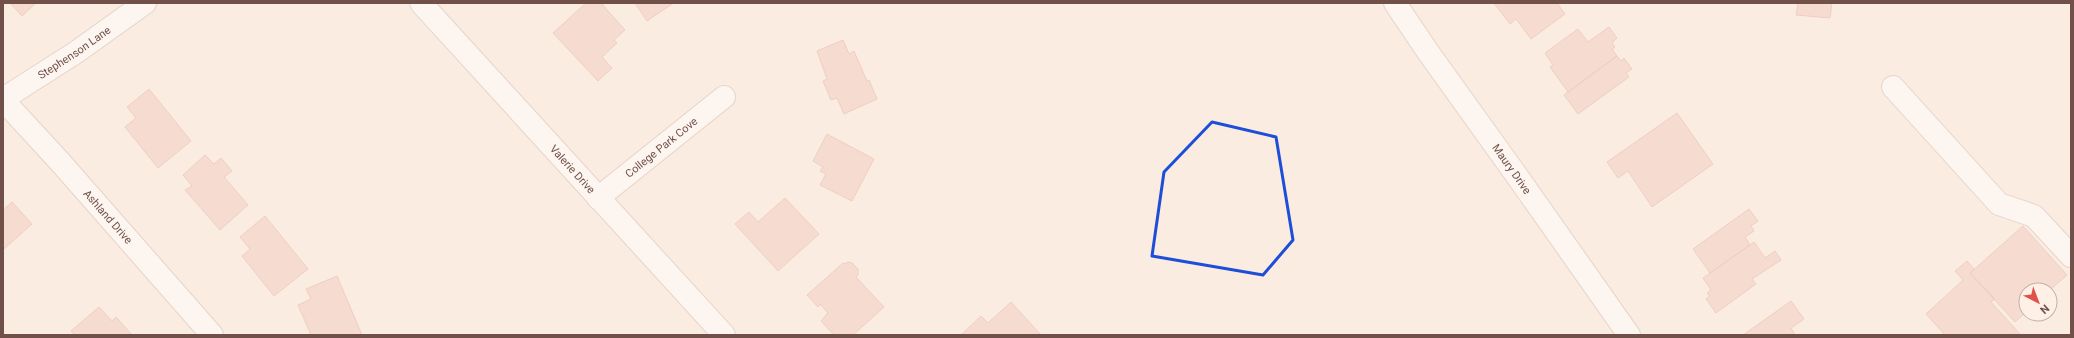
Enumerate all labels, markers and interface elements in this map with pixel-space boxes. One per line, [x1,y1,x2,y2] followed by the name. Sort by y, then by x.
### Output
[35,23,113,82] street label: Stephenson Lane
[622,114,700,180] street label: College Park Cove
[1490,141,1534,197] street label: Maury Drive
[547,142,598,196] street label: Valerie Drive
[81,187,135,246] street label: Ashland Drive
[2018,282,2058,322] north arrow
[2037,302,2052,317] text: N

